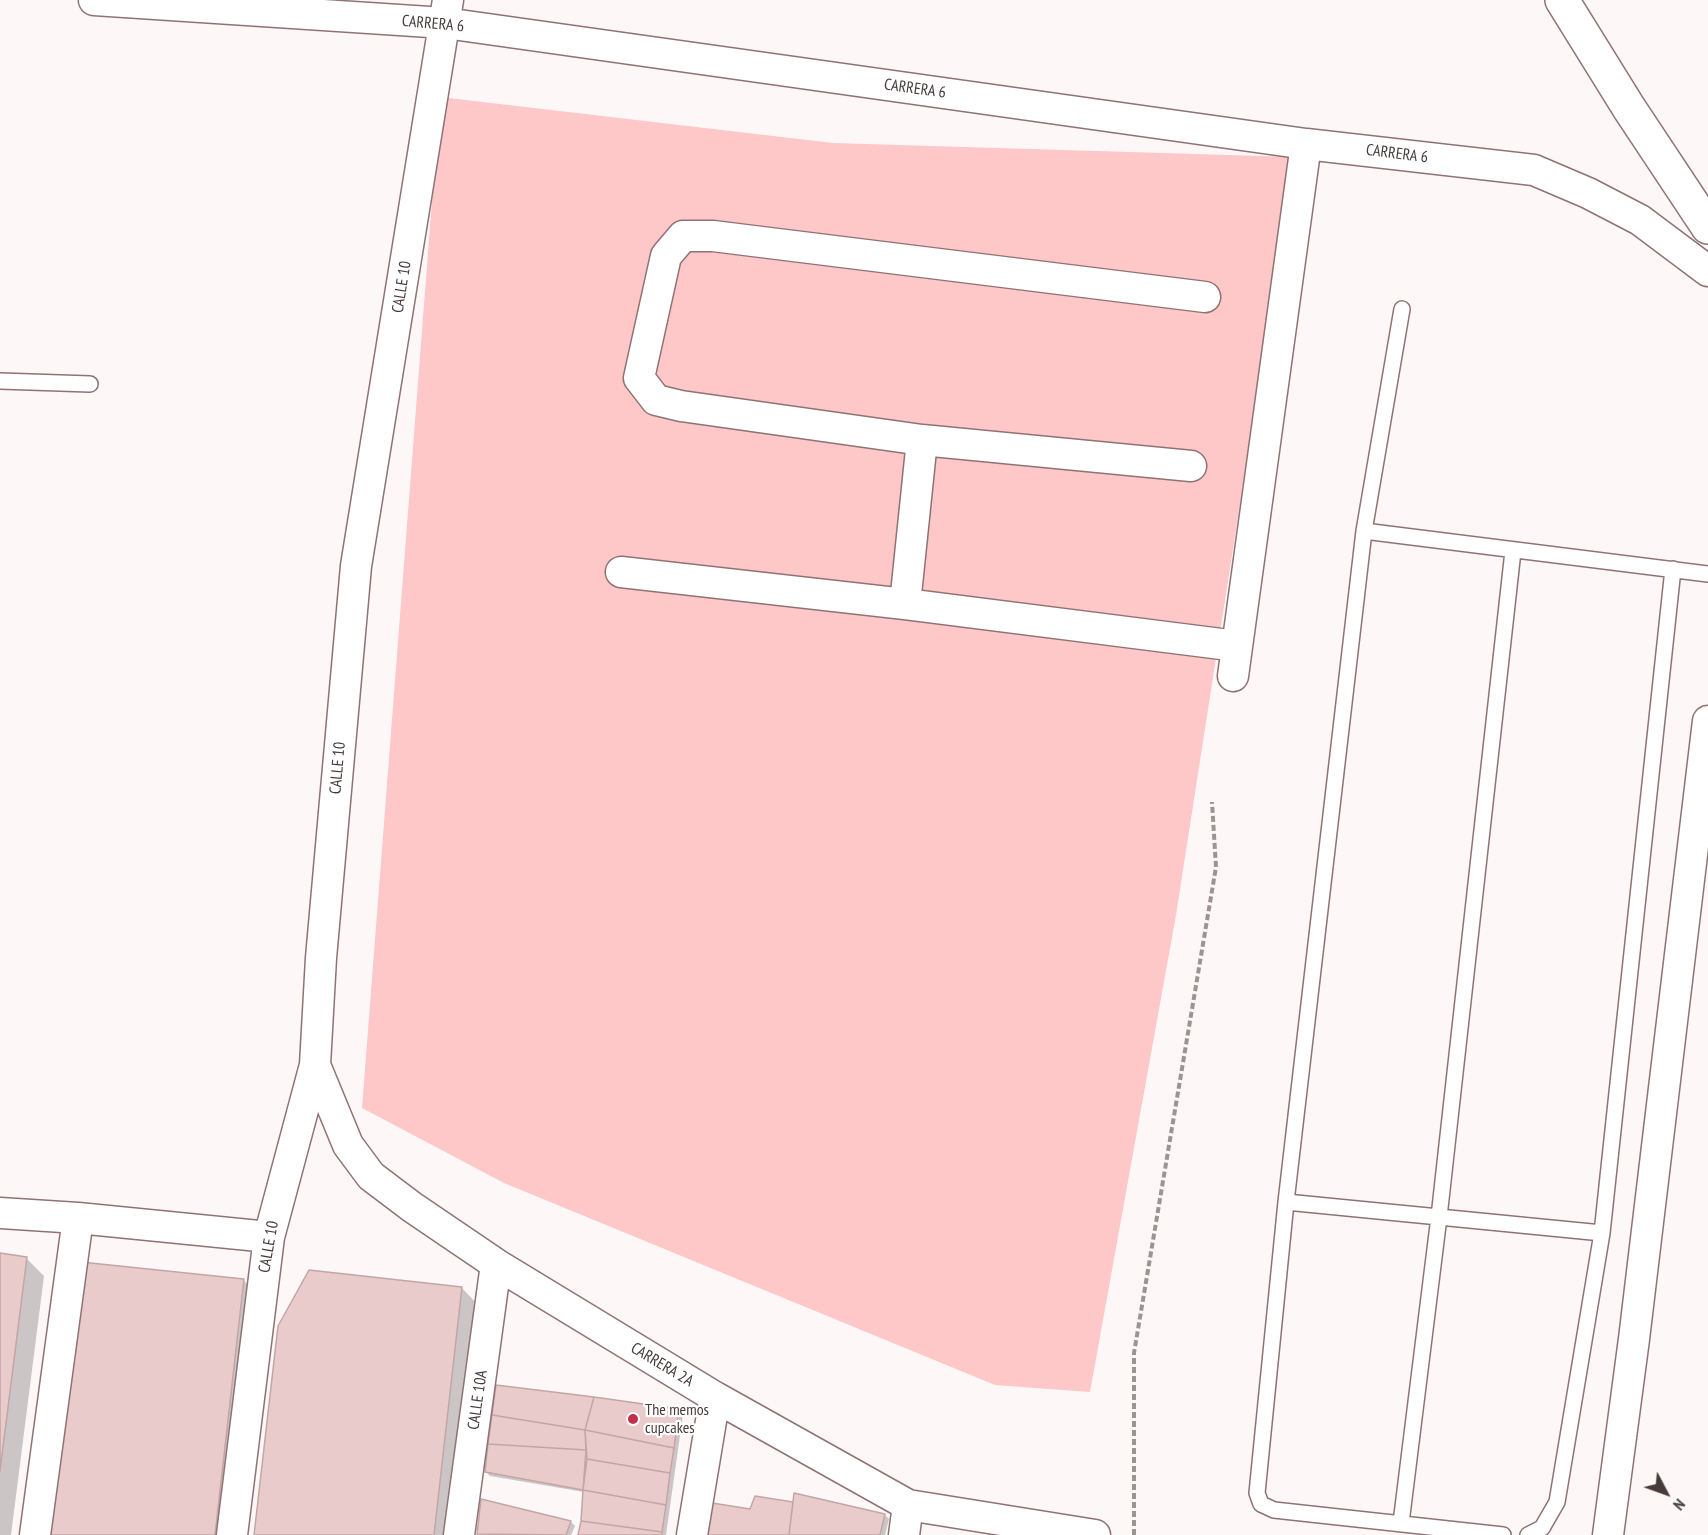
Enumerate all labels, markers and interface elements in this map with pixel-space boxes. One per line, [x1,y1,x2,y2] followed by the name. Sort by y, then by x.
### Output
[401,12,465,36] street label: CARRERA 6
[883,75,947,103] street label: CARRERA 6
[1365,141,1429,167] street label: CARRERA 6
[388,260,416,314] street label: CALLE 10
[326,741,350,795] street label: CALLE 10
[255,1220,283,1274] street label: CALLE 10
[627,1339,697,1391] street label: CARRERA 2A
[464,1369,492,1431] street label: CALLE 10A
[645,1400,709,1438] place label: The memos cupcakes
[626,1412,640,1426] marker: The memos cupcakes
[1636,1463,1696,1523] north arrow
[1669,1495,1690,1515] text: N

